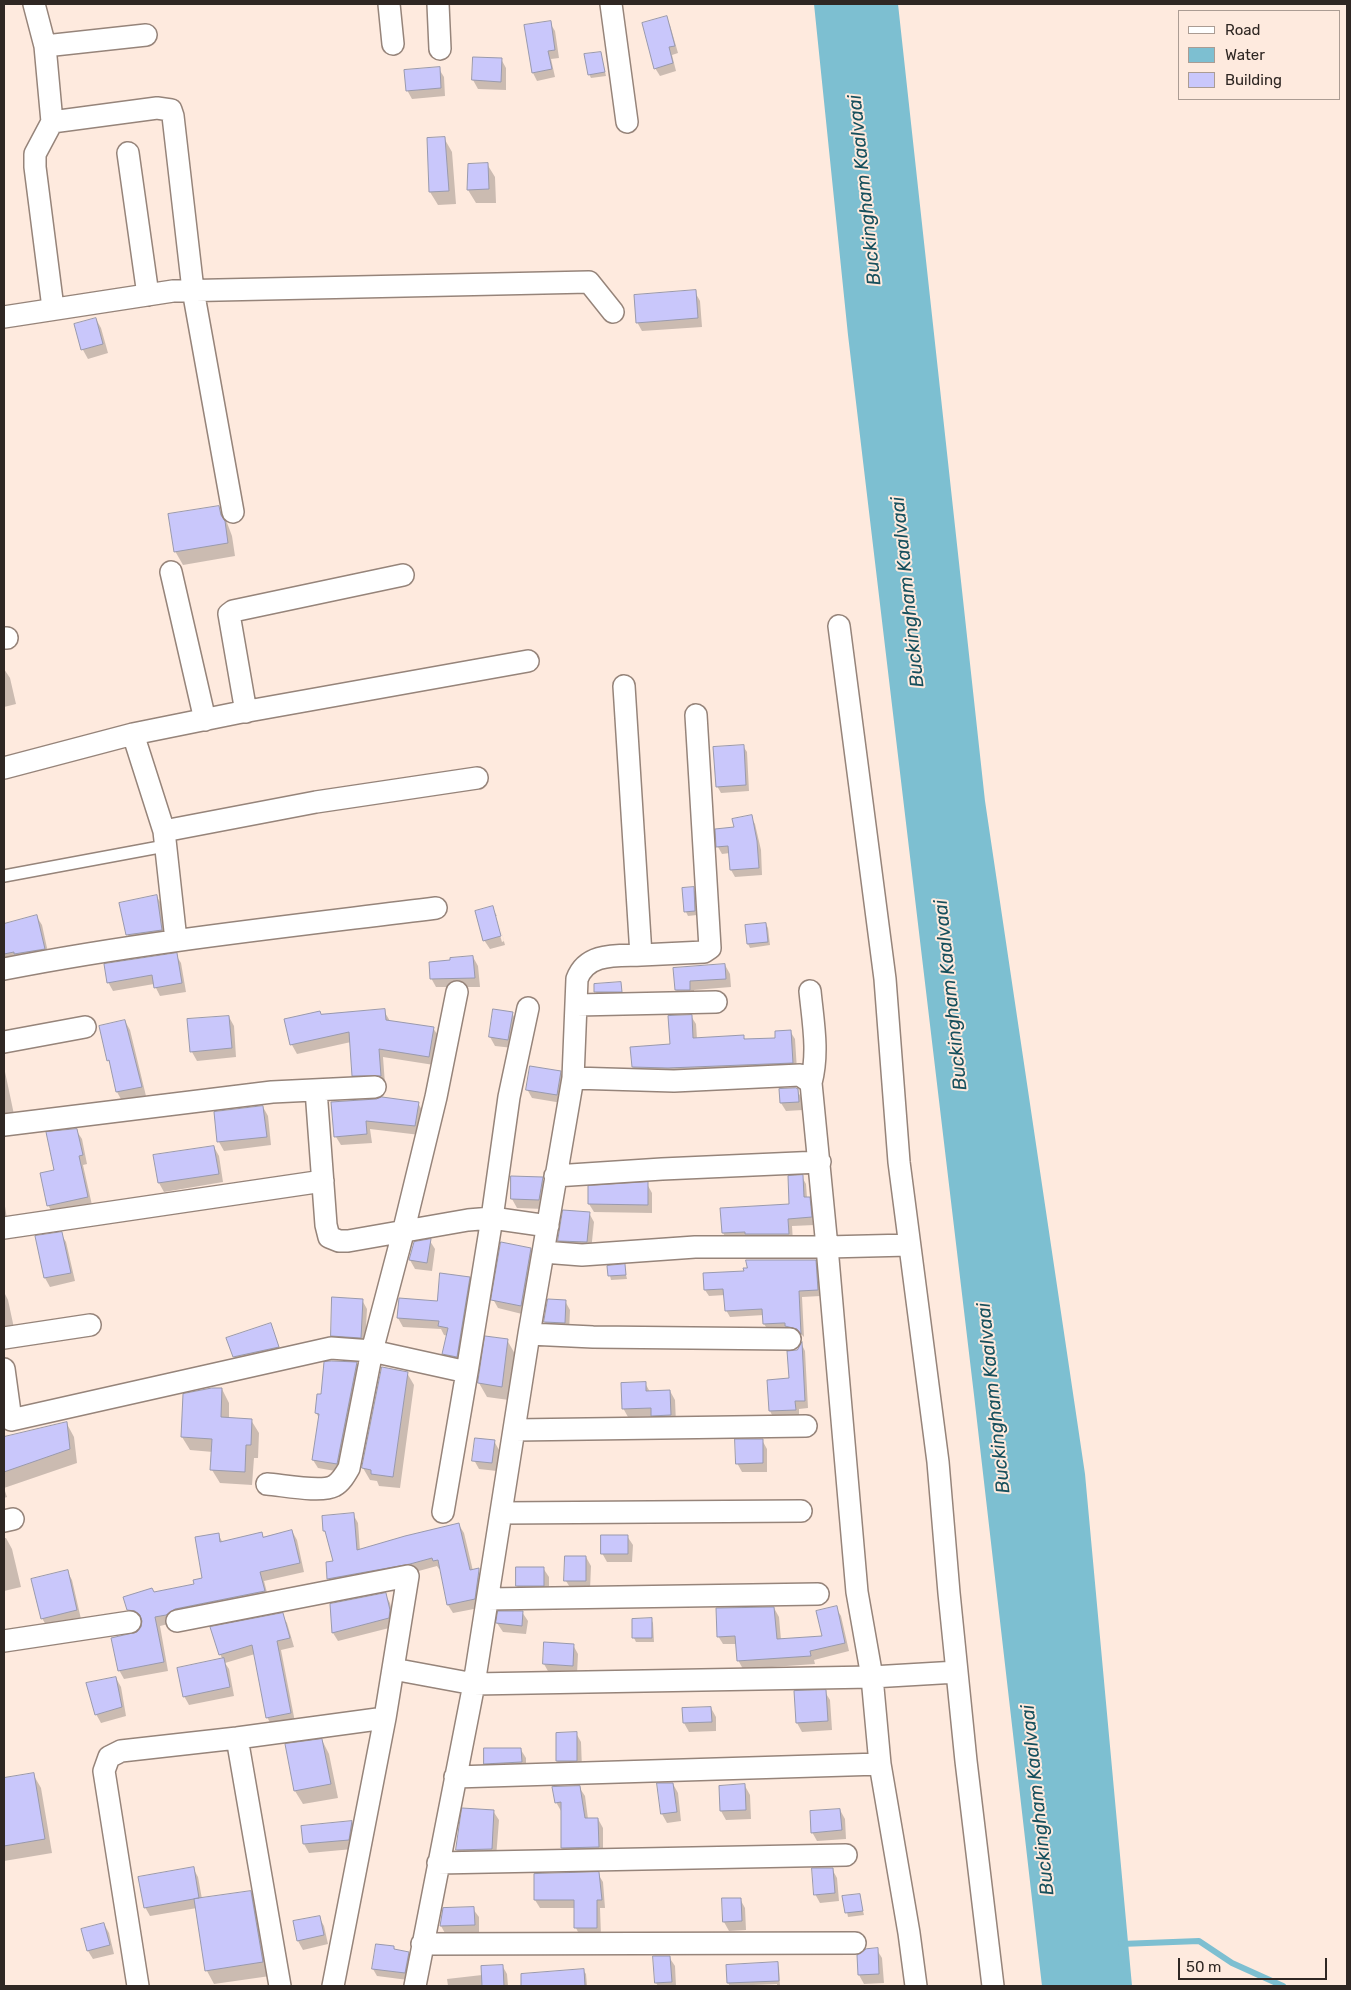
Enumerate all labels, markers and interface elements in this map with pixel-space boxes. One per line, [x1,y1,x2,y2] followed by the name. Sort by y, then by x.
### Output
[1178,10,1341,100] legend
[1225,21,1261,39] text: Road
[1225,46,1265,64] text: Water
[1225,71,1282,89] text: Building
[844,93,886,287] water label: Buckingham Kaalvaai
[887,495,929,689] water label: Buckingham Kaalvaai
[930,898,972,1092] water label: Buckingham Kaalvaai
[973,1301,1015,1495] water label: Buckingham Kaalvaai
[1017,1703,1059,1897] water label: Buckingham Kaalvaai
[1181,1948,1330,1980] scale bar
[1186,1958,1221,1976] text: 50 m

